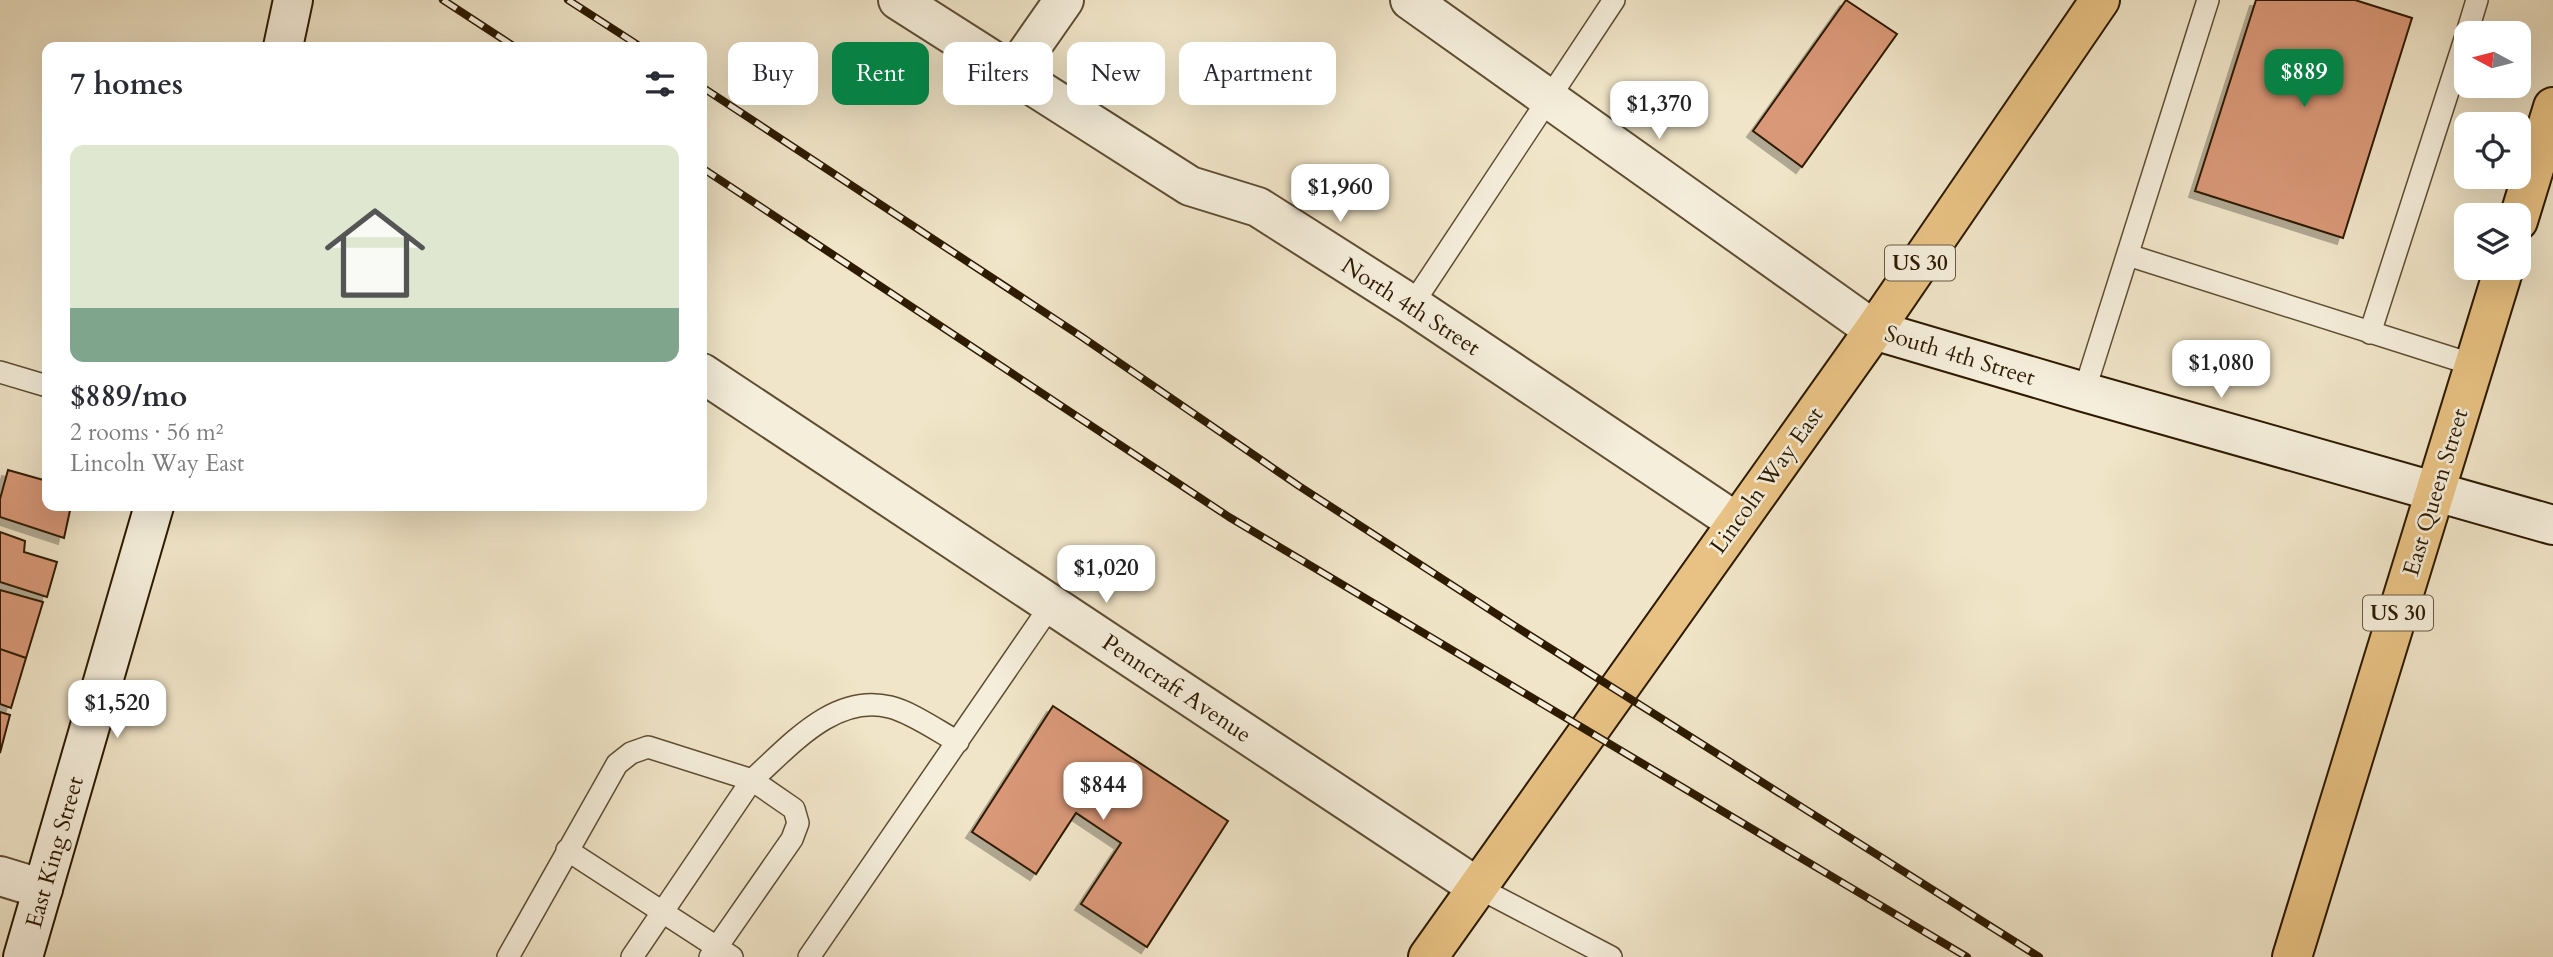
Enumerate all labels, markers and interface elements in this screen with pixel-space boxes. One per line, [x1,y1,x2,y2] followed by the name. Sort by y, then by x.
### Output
[2454,21,2530,98] north arrow
[2454,21,2531,280] map controls
[728,42,818,105] chip: Buy
[832,42,929,105] chip: Rent
[943,42,1053,105] chip: Filters
[1067,42,1165,105] chip: New
[1179,42,1336,105] chip: Apartment
[2263,50,2345,109] pin: $889
[2280,56,2328,87] text: $889
[70,64,183,105] text: 7 homes
[641,65,679,103] icon: filters
[1602,82,1716,141] pin: $1,370
[1626,88,1692,119] text: $1,370
[2454,112,2531,189] button: locate
[1283,164,1397,224] pin: $1,960
[1307,171,1373,202] text: $1,960
[312,190,438,316] icon: home
[2454,203,2531,280] button: layers
[1885,246,1955,280] road number: US 30
[1335,250,1486,363] street label: North 4th Street
[1881,318,2039,393] street label: South 4th Street
[2164,340,2278,400] pin: $1,080
[2188,347,2254,378] text: $1,080
[70,376,187,417] text: $889/mo
[1703,401,1830,560] street label: Lincoln Way East
[2395,405,2476,580] street label: East Queen Street
[70,417,223,448] text: 2 rooms · 56 m²
[70,448,244,479] text: Lincoln Way East
[1049,546,1163,605] pin: $1,020
[1073,552,1139,583] text: $1,020
[2363,596,2433,630] road number: US 30
[1096,627,1258,750] street label: Penncraft Avenue
[60,680,174,740] pin: $1,520
[84,687,150,718] text: $1,520
[1062,762,1144,822] pin: $844
[1079,769,1127,800] text: $844
[18,773,91,932] street label: East King Street

